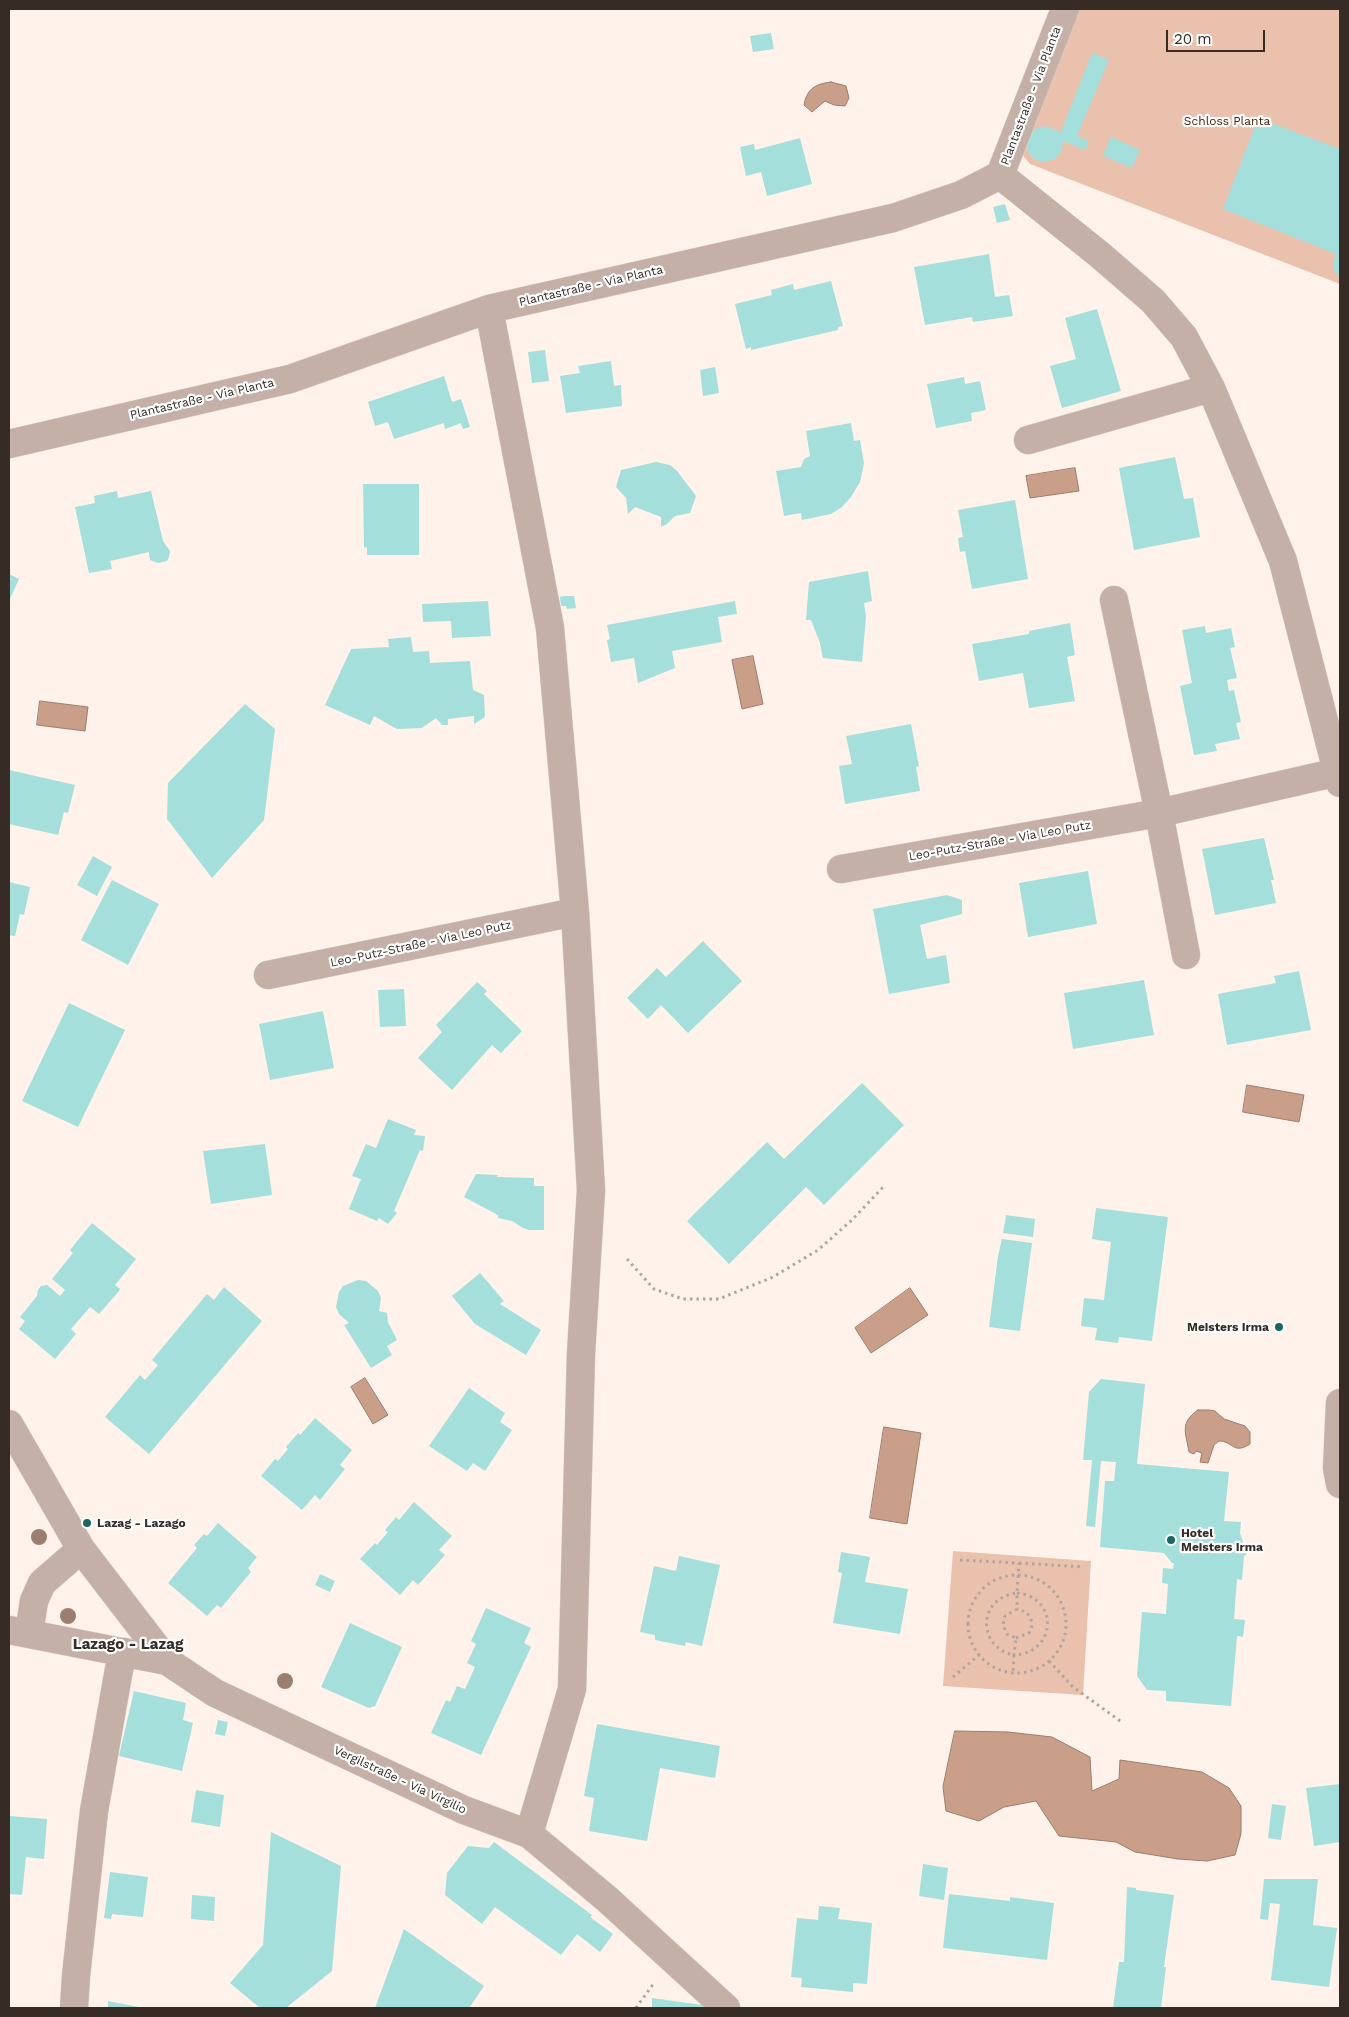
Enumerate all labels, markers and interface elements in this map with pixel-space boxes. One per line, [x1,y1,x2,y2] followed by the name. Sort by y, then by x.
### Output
[1169,20,1268,52] scale bar
[998,25,1064,167] street label: Plantastraße - Via Planta
[1174,30,1212,48] text: 20 m
[1184,114,1270,128] park label: Schloss Planta
[518,262,664,310] street label: Plantastraße - Via Planta
[129,375,275,423] street label: Plantastraße - Via Planta
[908,818,1092,864] street label: Leo-Putz-Straße - Via Leo Putz
[329,918,513,970] street label: Leo-Putz-Straße - Via Leo Putz
[1187,1320,1269,1334] place label: Meisters Irma
[1273,1321,1285,1333] marker: Meisters Irma
[97,1516,186,1530] place label: Lazag - Lazago
[81,1517,93,1529] marker: Lazag - Lazago
[1181,1526,1263,1554] place label: Hotel Meisters Irma
[1165,1534,1177,1546] marker: Hotel Meisters Irma
[73,1636,183,1654] district label: Lazago - Lazag
[331,1743,469,1817] street label: Vergilstraße - Via Virgilio

